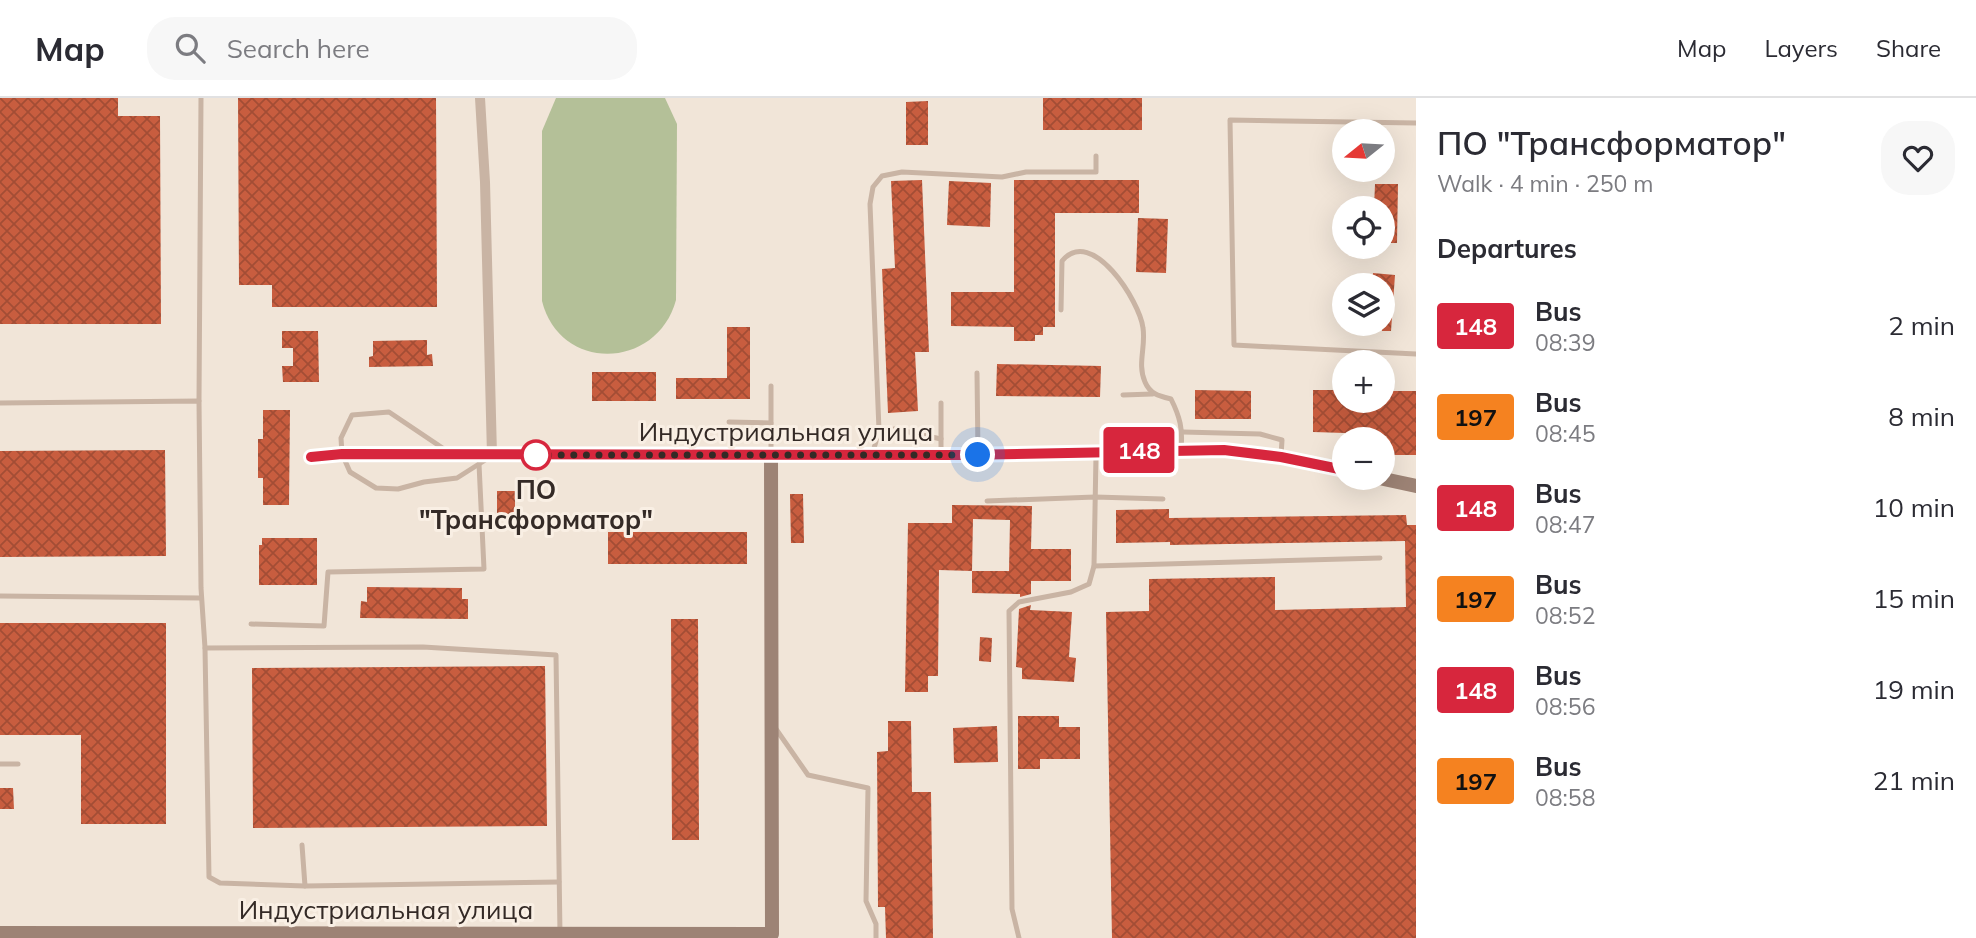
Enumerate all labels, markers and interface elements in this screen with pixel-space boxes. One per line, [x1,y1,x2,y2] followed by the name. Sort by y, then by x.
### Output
[147,17,637,80] search box
[35,28,105,69] text: Map
[171,29,209,67] icon: search
[227,32,370,65] text: Search here
[1677,33,1726,63] text: Map
[1764,33,1838,63] text: Layers
[1876,33,1941,63] text: Share
[1332,119,1395,182] north arrow
[1332,119,1395,490] map controls
[1881,121,1955,195] button: heart
[1437,122,1786,163] text: ПО "Трансформатор"
[1437,169,1654,198] text: Walk · 4 min · 250 m
[1332,196,1395,259] button: locate
[1437,232,1577,265] text: Departures
[1332,273,1395,336] button: layers
[1535,295,1581,328] text: Bus
[1888,309,1955,342] text: 2 min
[1454,311,1497,341] text: 148
[1535,328,1595,357] text: 08:39
[1332,350,1395,413] button: +
[1535,386,1581,419] text: Bus
[1888,400,1955,433] text: 8 min
[1454,402,1497,432] text: 197
[639,415,933,448] street label: Индустриальная улица
[1535,419,1595,448] text: 08:45
[1099,427,1179,473] line badge: 148
[1332,427,1395,490] button: −
[1117,435,1161,465] text: 148
[960,437,995,472] your location
[521,440,551,470] marker: ПО "Трансформатор"
[419,473,653,536] place label: ПО "Трансформатор"
[1535,477,1581,510] text: Bus
[1873,491,1955,524] text: 10 min
[1454,493,1497,523] text: 148
[1535,510,1595,539] text: 08:47
[1535,568,1581,601] text: Bus
[1873,582,1955,615] text: 15 min
[1454,584,1497,614] text: 197
[1535,601,1595,630] text: 08:52
[1535,659,1581,692] text: Bus
[1873,673,1955,706] text: 19 min
[1454,675,1497,705] text: 148
[1535,692,1595,721] text: 08:56
[1535,750,1581,783] text: Bus
[1873,764,1955,797] text: 21 min
[1454,766,1497,796] text: 197
[1535,783,1595,812] text: 08:58
[239,893,533,926] street label: Индустриальная улица

